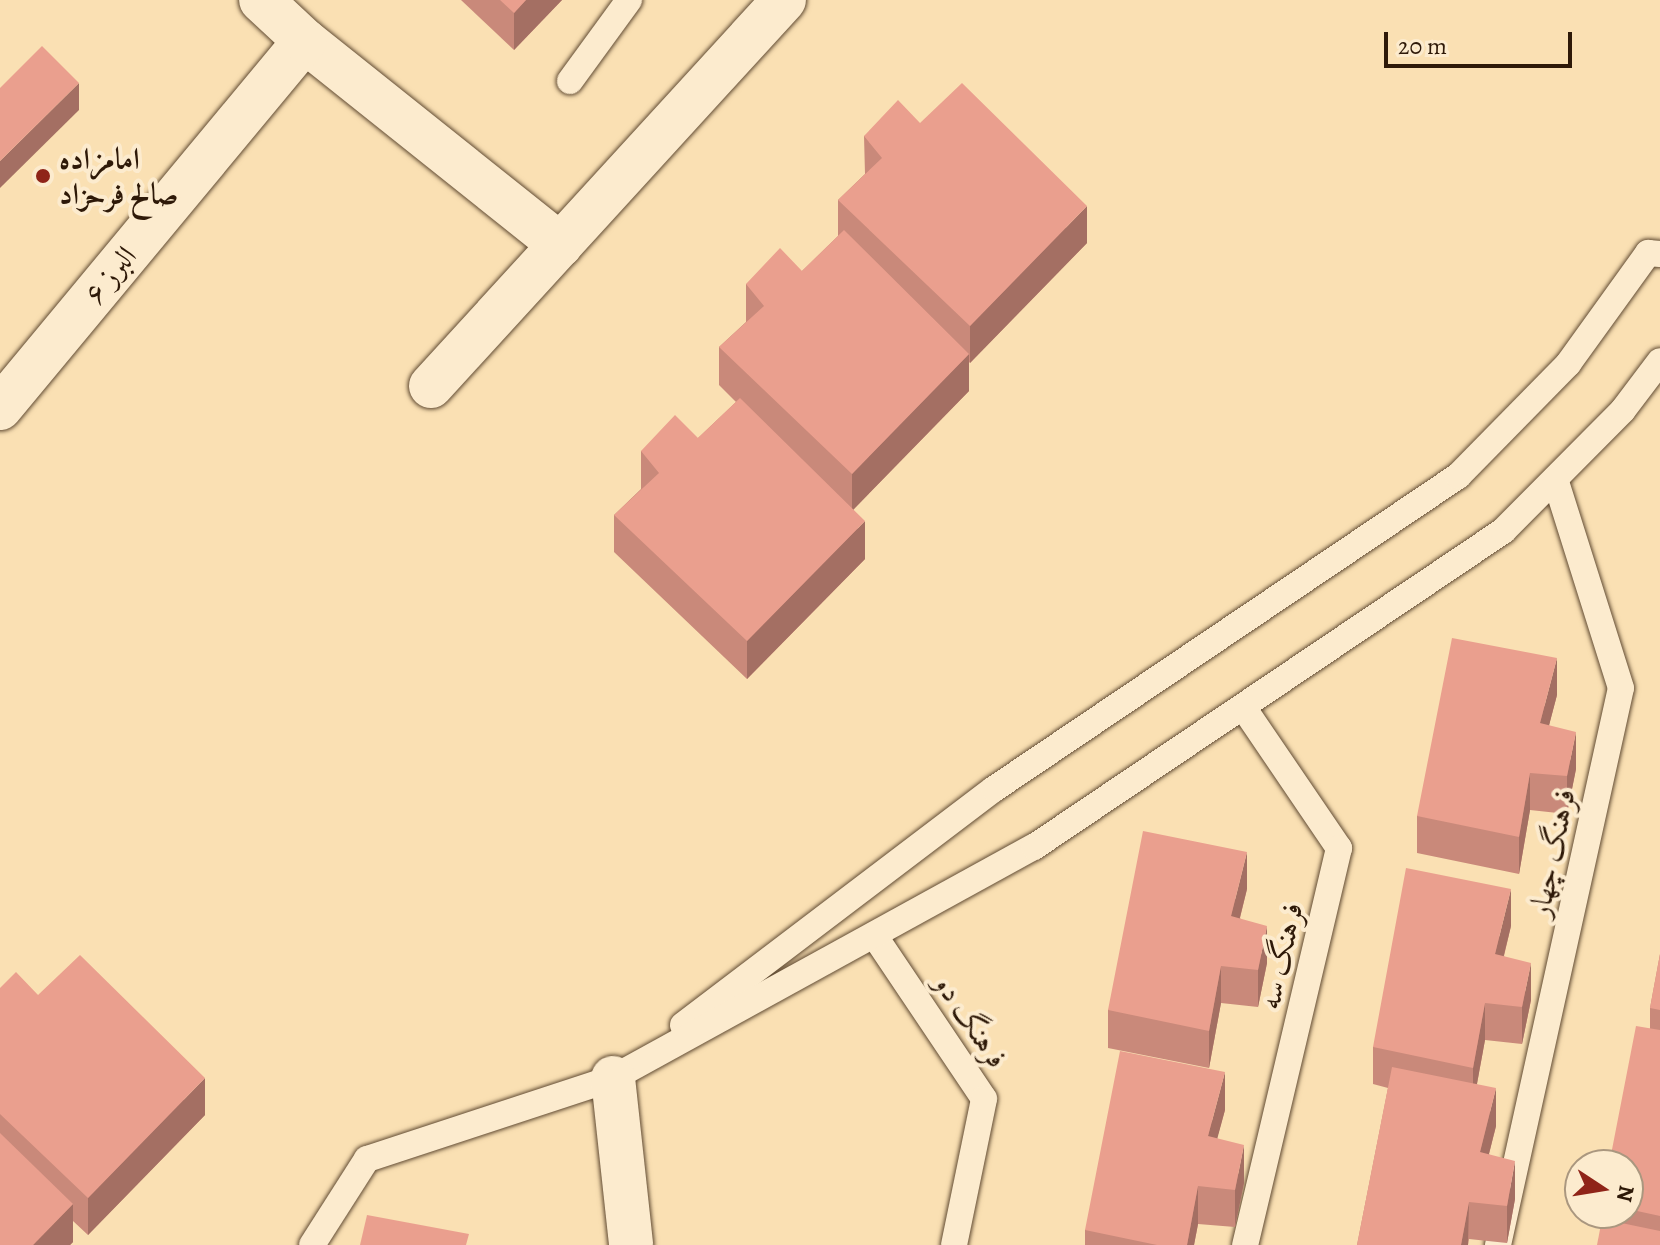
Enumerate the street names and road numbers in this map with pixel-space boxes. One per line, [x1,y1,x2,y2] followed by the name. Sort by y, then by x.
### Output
[76,239,144,311] street label: البرز ۶
[1521,786,1583,920] street label: فرهنگ چهار
[1251,899,1311,1013] street label: فرهنگ سه
[927,967,1015,1075] street label: فرهنگ دو

